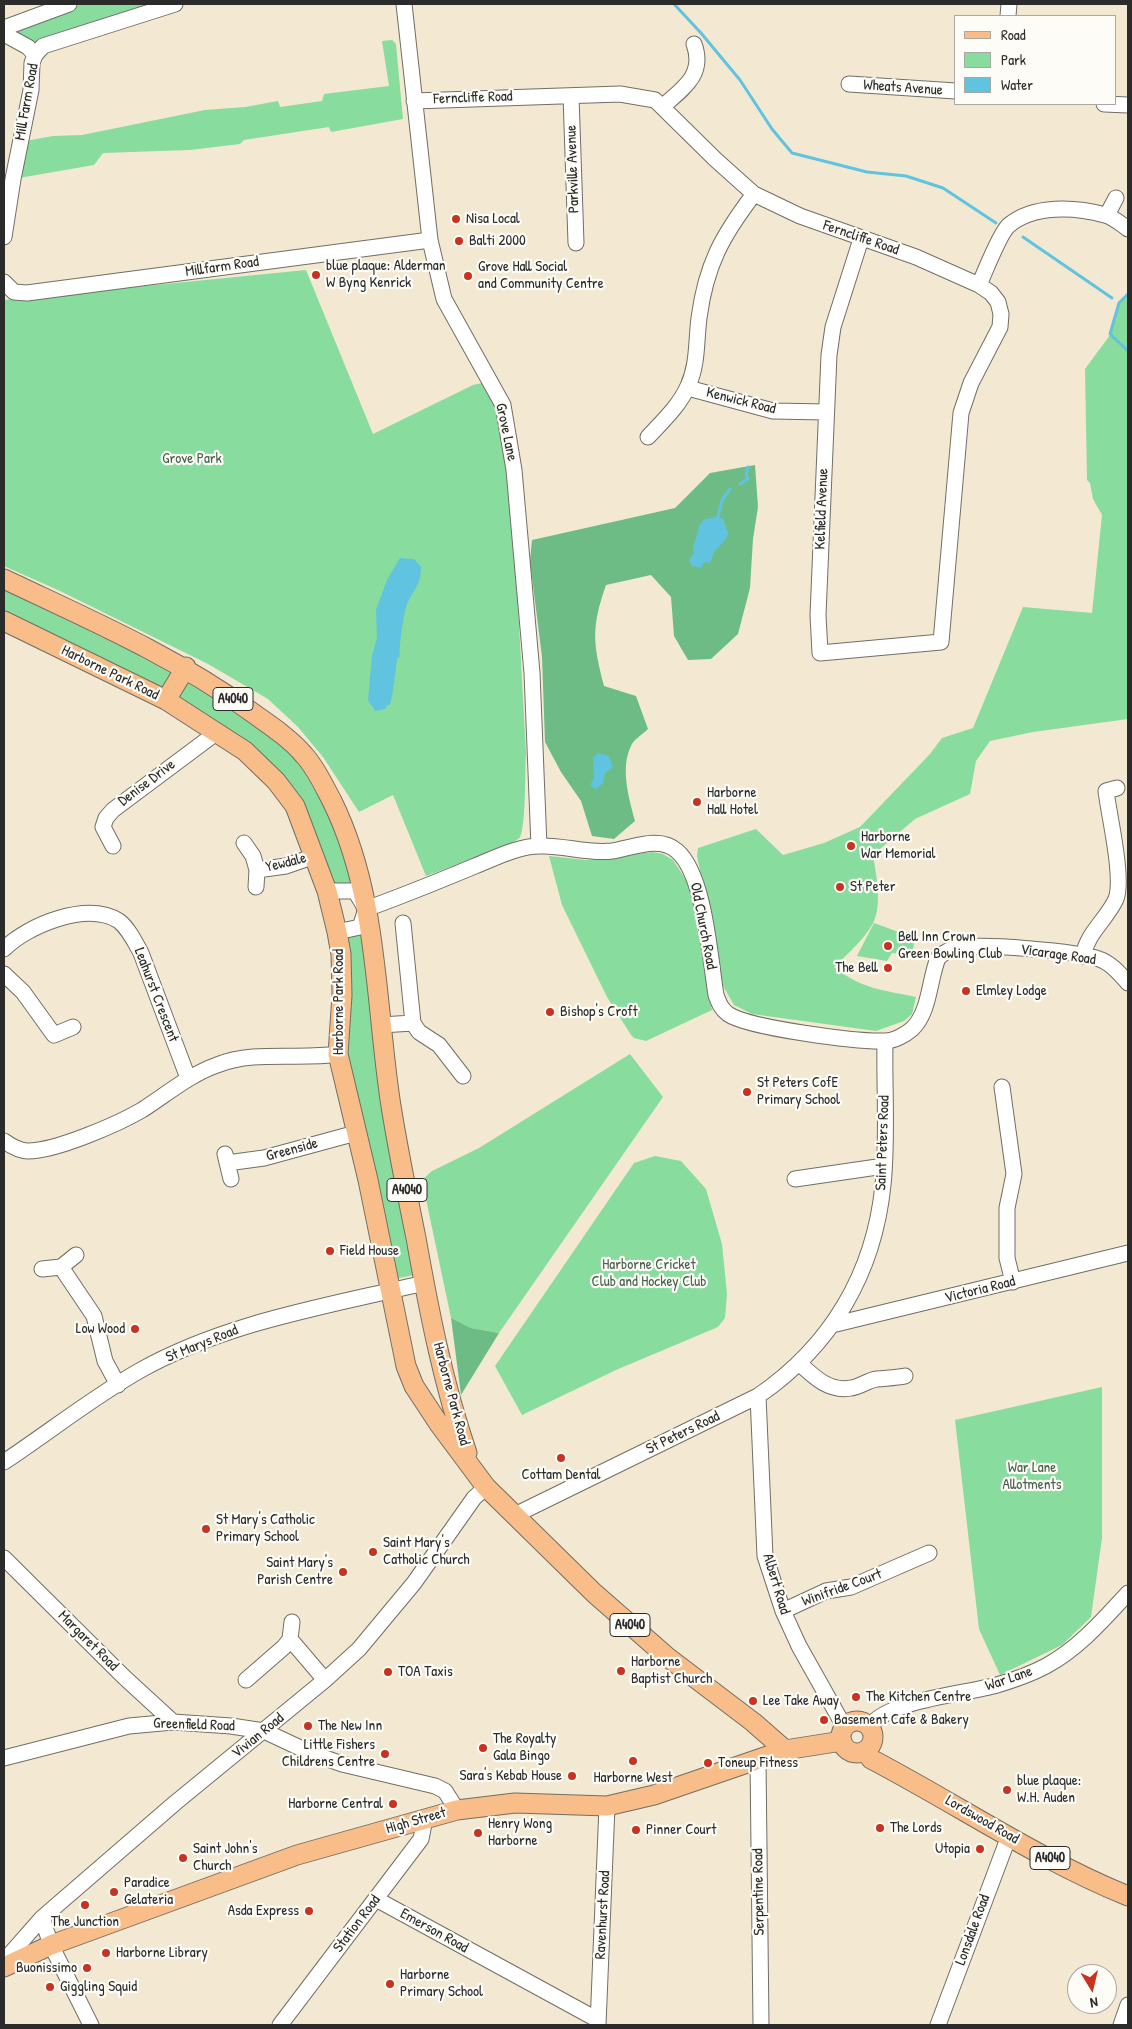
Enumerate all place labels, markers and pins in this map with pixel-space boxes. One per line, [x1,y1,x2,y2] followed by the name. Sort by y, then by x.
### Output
[466,210,520,228] place label: Nisa Local
[450,213,462,225] marker: Nisa Local
[469,232,526,250] place label: Balti 2000
[453,235,465,247] marker: Balti 2000
[326,257,445,292] place label: blue plaque: Alderman W Byng Kenrick
[478,258,604,293] place label: Grove Hall Social and Community Centre
[310,269,322,281] marker: blue plaque: Alderman W Byng Kenrick
[462,270,474,282] marker: Grove Hall Social and Community Centre
[707,784,758,819] place label: Harborne Hall Hotel
[691,796,703,808] marker: Harborne Hall Hotel
[861,828,935,863] place label: Harborne War Memorial
[845,840,857,852] marker: Harborne War Memorial
[850,878,896,896] place label: St Peter
[834,881,846,893] marker: St Peter
[898,928,1002,963] place label: Bell Inn Crown Green Bowling Club
[882,940,894,952] marker: Bell Inn Crown Green Bowling Club
[835,959,878,977] place label: The Bell
[882,962,894,974] marker: The Bell
[976,982,1047,1000] place label: Elmley Lodge
[960,985,972,997] marker: Elmley Lodge
[560,1003,638,1021] place label: Bishop's Croft
[544,1006,556,1018] marker: Bishop's Croft
[757,1074,840,1109] place label: St Peters CofE Primary School
[741,1086,753,1098] marker: St Peters CofE Primary School
[340,1242,399,1260] place label: Field House
[324,1245,336,1257] marker: Field House
[76,1320,125,1338] place label: Low Wood
[129,1323,141,1335] marker: Low Wood
[555,1452,567,1464] marker: Cottam Dental
[521,1466,601,1484] place label: Cottam Dental
[216,1511,315,1546] place label: St Mary's Catholic Primary School
[200,1523,212,1535] marker: St Mary's Catholic Primary School
[383,1534,470,1569] place label: Saint Mary's Catholic Church
[367,1546,379,1558] marker: Saint Mary's Catholic Church
[257,1554,333,1589] place label: Saint Mary's Parish Centre
[337,1566,349,1578] marker: Saint Mary's Parish Centre
[631,1653,712,1688] place label: Harborne Baptist Church
[398,1663,453,1681] place label: TOA Taxis
[615,1665,627,1677] marker: Harborne Baptist Church
[382,1666,394,1678] marker: TOA Taxis
[866,1688,971,1706] place label: The Kitchen Centre
[850,1691,862,1703] marker: The Kitchen Centre
[763,1692,839,1710] place label: Lee Take Away
[747,1695,759,1707] marker: Lee Take Away
[834,1711,969,1729] place label: Basement Cafe & Bakery
[818,1714,830,1726] marker: Basement Cafe & Bakery
[318,1717,382,1735] place label: The New Inn
[302,1720,314,1732] marker: The New Inn
[493,1730,556,1765] place label: The Royalty Gala Bingo
[282,1736,375,1771] place label: Little Fishers Childrens Centre
[477,1742,489,1754] marker: The Royalty Gala Bingo
[379,1748,391,1760] marker: Little Fishers Childrens Centre
[718,1754,798,1772] place label: Toneup Fitness
[627,1755,639,1767] marker: Harborne West
[702,1757,714,1769] marker: Toneup Fitness
[460,1767,562,1785] place label: Sara's Kebab House
[593,1769,673,1787] place label: Harborne West
[566,1770,578,1782] marker: Sara's Kebab House
[1017,1772,1081,1807] place label: blue plaque: W.H. Auden
[1001,1784,1013,1796] marker: blue plaque: W.H. Auden
[288,1795,383,1813] place label: Harborne Central
[387,1798,399,1810] marker: Harborne Central
[488,1815,552,1850] place label: Henry Wong Harborne
[890,1819,942,1837] place label: The Lords
[646,1821,717,1839] place label: Pinner Court
[874,1822,886,1834] marker: The Lords
[630,1824,642,1836] marker: Pinner Court
[472,1827,484,1839] marker: Henry Wong Harborne
[193,1840,257,1875] place label: Saint John's Church
[935,1840,970,1858] place label: Utopia
[974,1843,986,1855] marker: Utopia
[177,1852,189,1864] marker: Saint John's Church
[124,1874,173,1909] place label: Paradice Gelateria
[108,1886,120,1898] marker: Paradice Gelateria
[79,1899,91,1911] marker: The Junction
[228,1902,299,1920] place label: Asda Express
[303,1905,315,1917] marker: Asda Express
[51,1913,119,1931] place label: The Junction
[116,1944,208,1962] place label: Harborne Library
[100,1947,112,1959] marker: Harborne Library
[16,1959,77,1977] place label: Buonissimo
[81,1962,93,1974] marker: Buonissimo
[400,1966,483,2001] place label: Harborne Primary School
[60,1978,137,1996] place label: Giggling Squid
[384,1978,396,1990] marker: Harborne Primary School
[44,1981,56,1993] marker: Giggling Squid

